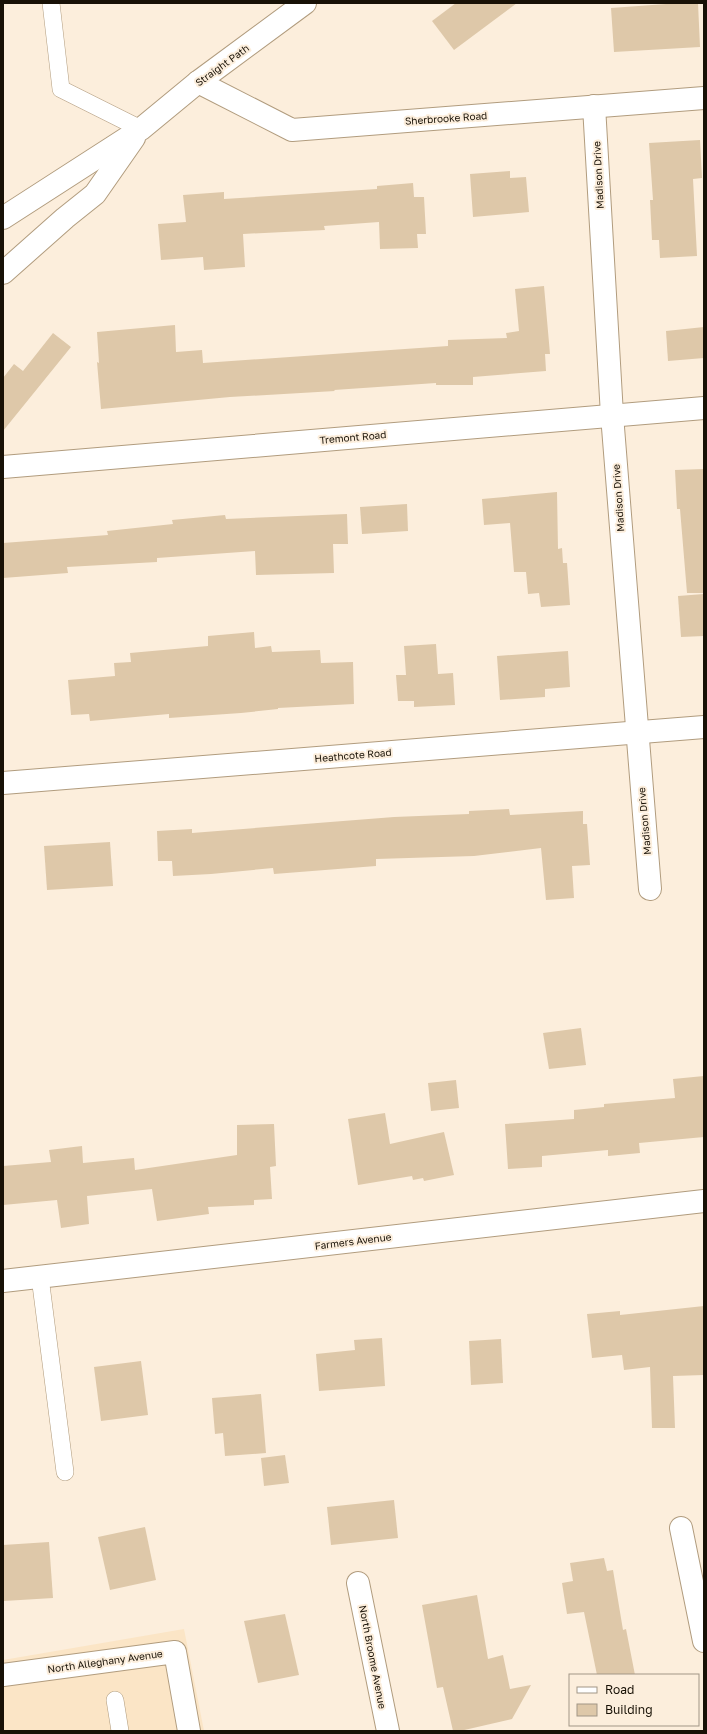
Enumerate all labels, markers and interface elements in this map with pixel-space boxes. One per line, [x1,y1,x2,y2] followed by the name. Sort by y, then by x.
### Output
[193,42,251,88] street label: Straight Path
[404,109,488,127] street label: Sherbrooke Road
[590,141,606,209] street label: Madison Drive
[319,428,387,446] street label: Tremont Road
[610,464,626,532] street label: Madison Drive
[314,746,392,764] street label: Heathcote Road
[635,787,653,855] street label: Madison Drive
[314,1230,392,1252] street label: Farmers Avenue
[357,1604,389,1710] street label: North Broome Avenue
[47,1647,164,1675] street label: North Alleghany Avenue
[569,1674,699,1726] legend
[605,1682,634,1697] text: Road
[605,1702,653,1717] text: Building

